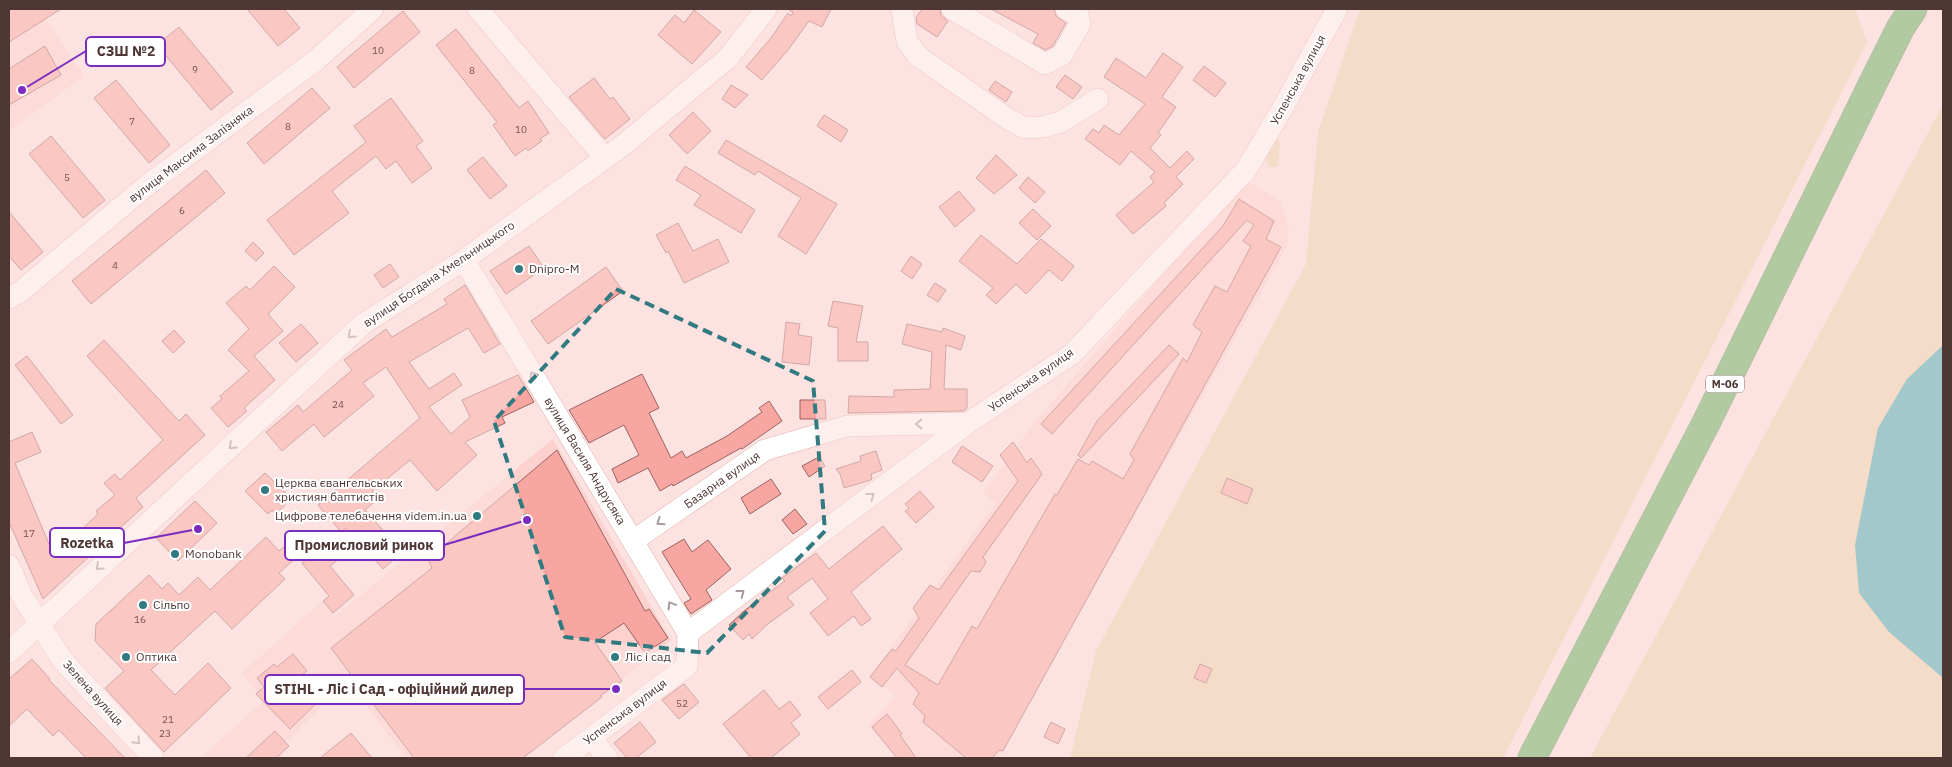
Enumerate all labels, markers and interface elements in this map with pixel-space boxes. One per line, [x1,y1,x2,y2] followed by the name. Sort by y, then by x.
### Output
[1267,32,1329,127] street label: Успенська вулиця
[86,37,165,66] callout: СЗШ №2
[97,42,155,60] text: СЗШ №2
[372,44,384,57] house number: 10
[192,63,198,76] house number: 9
[469,64,475,77] house number: 8
[126,102,256,205] street label: вулиця Максима Залізняка
[129,115,135,128] house number: 7
[285,120,291,133] house number: 8
[515,123,527,136] house number: 10
[64,171,70,184] house number: 5
[179,204,185,217] house number: 6
[360,217,518,330] street label: вулиця Богдана Хмельницького
[112,259,118,272] house number: 4
[529,261,580,276] place label: Dnipro-M
[513,263,525,275] marker: Dnipro-M
[348,329,357,338] one-way arrow
[985,345,1076,415] street label: Успенська вулиця
[530,372,540,381] one-way arrow
[1706,376,1744,392] road number: М-06
[541,394,630,528] street label: вулиця Василя Андрусяка
[332,398,344,411] house number: 24
[915,419,922,429] one-way arrow
[228,440,237,449] one-way arrow
[681,448,763,511] street label: Базарна вулиця
[275,475,403,504] place label: Церква євангельських християн баптистів
[259,484,271,496] marker: Церква євангельських християн баптистів
[865,493,875,502] one-way arrow
[275,508,468,523] place label: Цифрове телебачення videm.in.ua
[471,510,483,522] marker: Цифрове телебачення videm.in.ua
[656,516,666,525] one-way arrow
[23,527,35,540] house number: 17
[50,528,124,557] callout: Rozetka
[285,531,444,560] callout: Промисловий ринок
[60,534,114,552] text: Rozetka
[294,536,434,554] text: Промисловий ринок
[185,546,242,561] place label: Monobank
[169,548,181,560] marker: Monobank
[96,561,105,570] one-way arrow
[735,591,744,599] one-way arrow
[153,597,190,612] place label: Сільпо
[137,599,149,611] marker: Сільпо
[667,601,677,610] one-way arrow
[134,613,146,626] house number: 16
[136,649,178,664] place label: Оптика
[625,649,671,664] place label: Ліс і сад
[120,651,132,663] marker: Оптика
[609,651,621,663] marker: Ліс і сад
[60,657,127,729] street label: Зелена вулиця
[265,675,524,704] callout: STIHL - Ліс і Сад - офіційний дилер
[580,675,669,748] street label: Успенська вулиця
[274,680,514,698] text: STIHL - Ліс і Сад - офіційний дилер
[676,697,688,710] house number: 52
[162,713,174,726] house number: 21
[159,727,171,740] house number: 23
[131,735,140,744] one-way arrow

